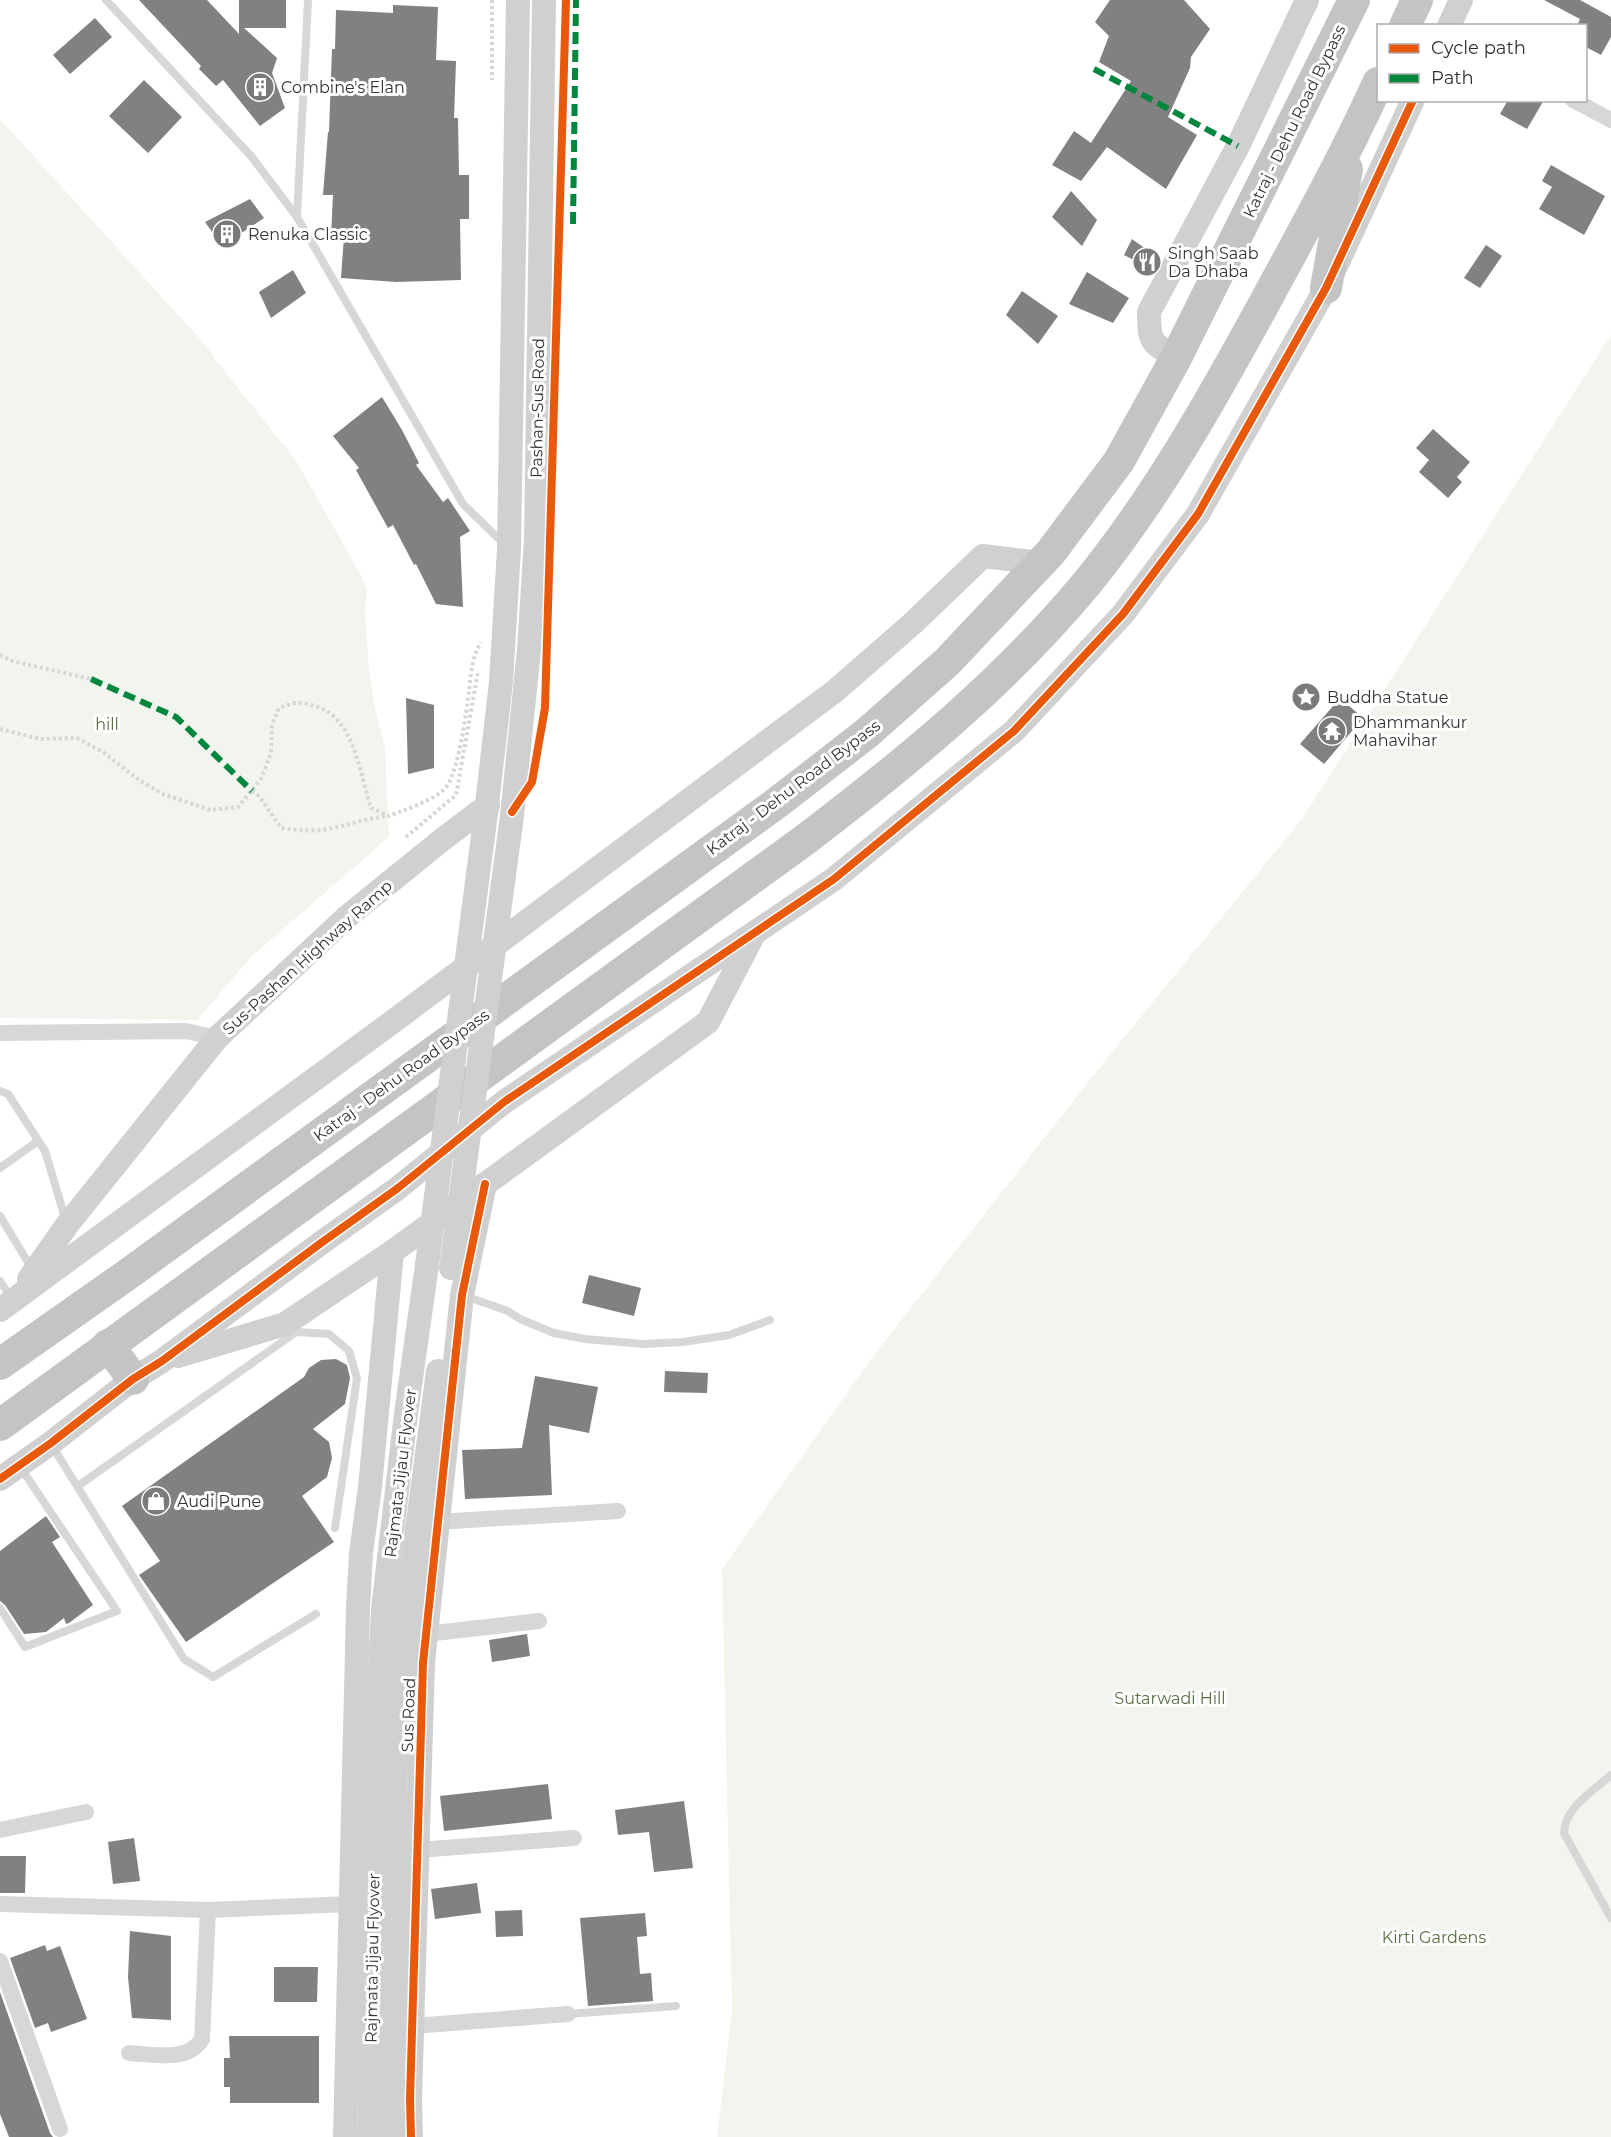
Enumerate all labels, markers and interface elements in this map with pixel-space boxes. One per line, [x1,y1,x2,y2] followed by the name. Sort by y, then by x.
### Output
[1239,21,1350,221] street label: Katraj - Dehu Road Bypass
[1377,24,1587,102] legend
[1431,37,1526,59] text: Cycle path
[1431,67,1474,89] text: Path
[244,71,276,103] building icon: Combine's Elan
[281,78,405,97] place label: Combine's Elan
[211,218,243,250] building icon: Renuka Classic
[248,225,368,244] place label: Renuka Classic
[1168,244,1259,281] place label: Singh Saab Da Dhaba
[1131,246,1163,278] restaurant icon: Singh Saab Da Dhaba
[527,338,548,478] street label: Pashan-Sus Road
[1290,681,1322,713] place icon: Buddha Statue
[1327,688,1448,707] place label: Buddha Statue
[1353,713,1467,750] place label: Dhammankur Mahavihar
[95,715,119,734] park label: hill
[1316,715,1348,747] temple icon: Dhammankur Mahavihar
[703,716,884,859] street label: Katraj - Dehu Road Bypass
[219,876,396,1039] street label: Sus-Pashan Highway Ramp
[310,1005,493,1146] street label: Katraj - Dehu Road Bypass
[381,1388,420,1558] street label: Rajmata Jijau Flyover
[140,1485,172,1517] shop icon: Audi Pune
[177,1492,261,1511] place label: Audi Pune
[398,1677,419,1753] street label: Sus Road
[1114,1689,1226,1708] park label: Sutarwadi Hill
[362,1873,383,2043] street label: Rajmata Jijau Flyover
[1382,1928,1486,1947] park label: Kirti Gardens

